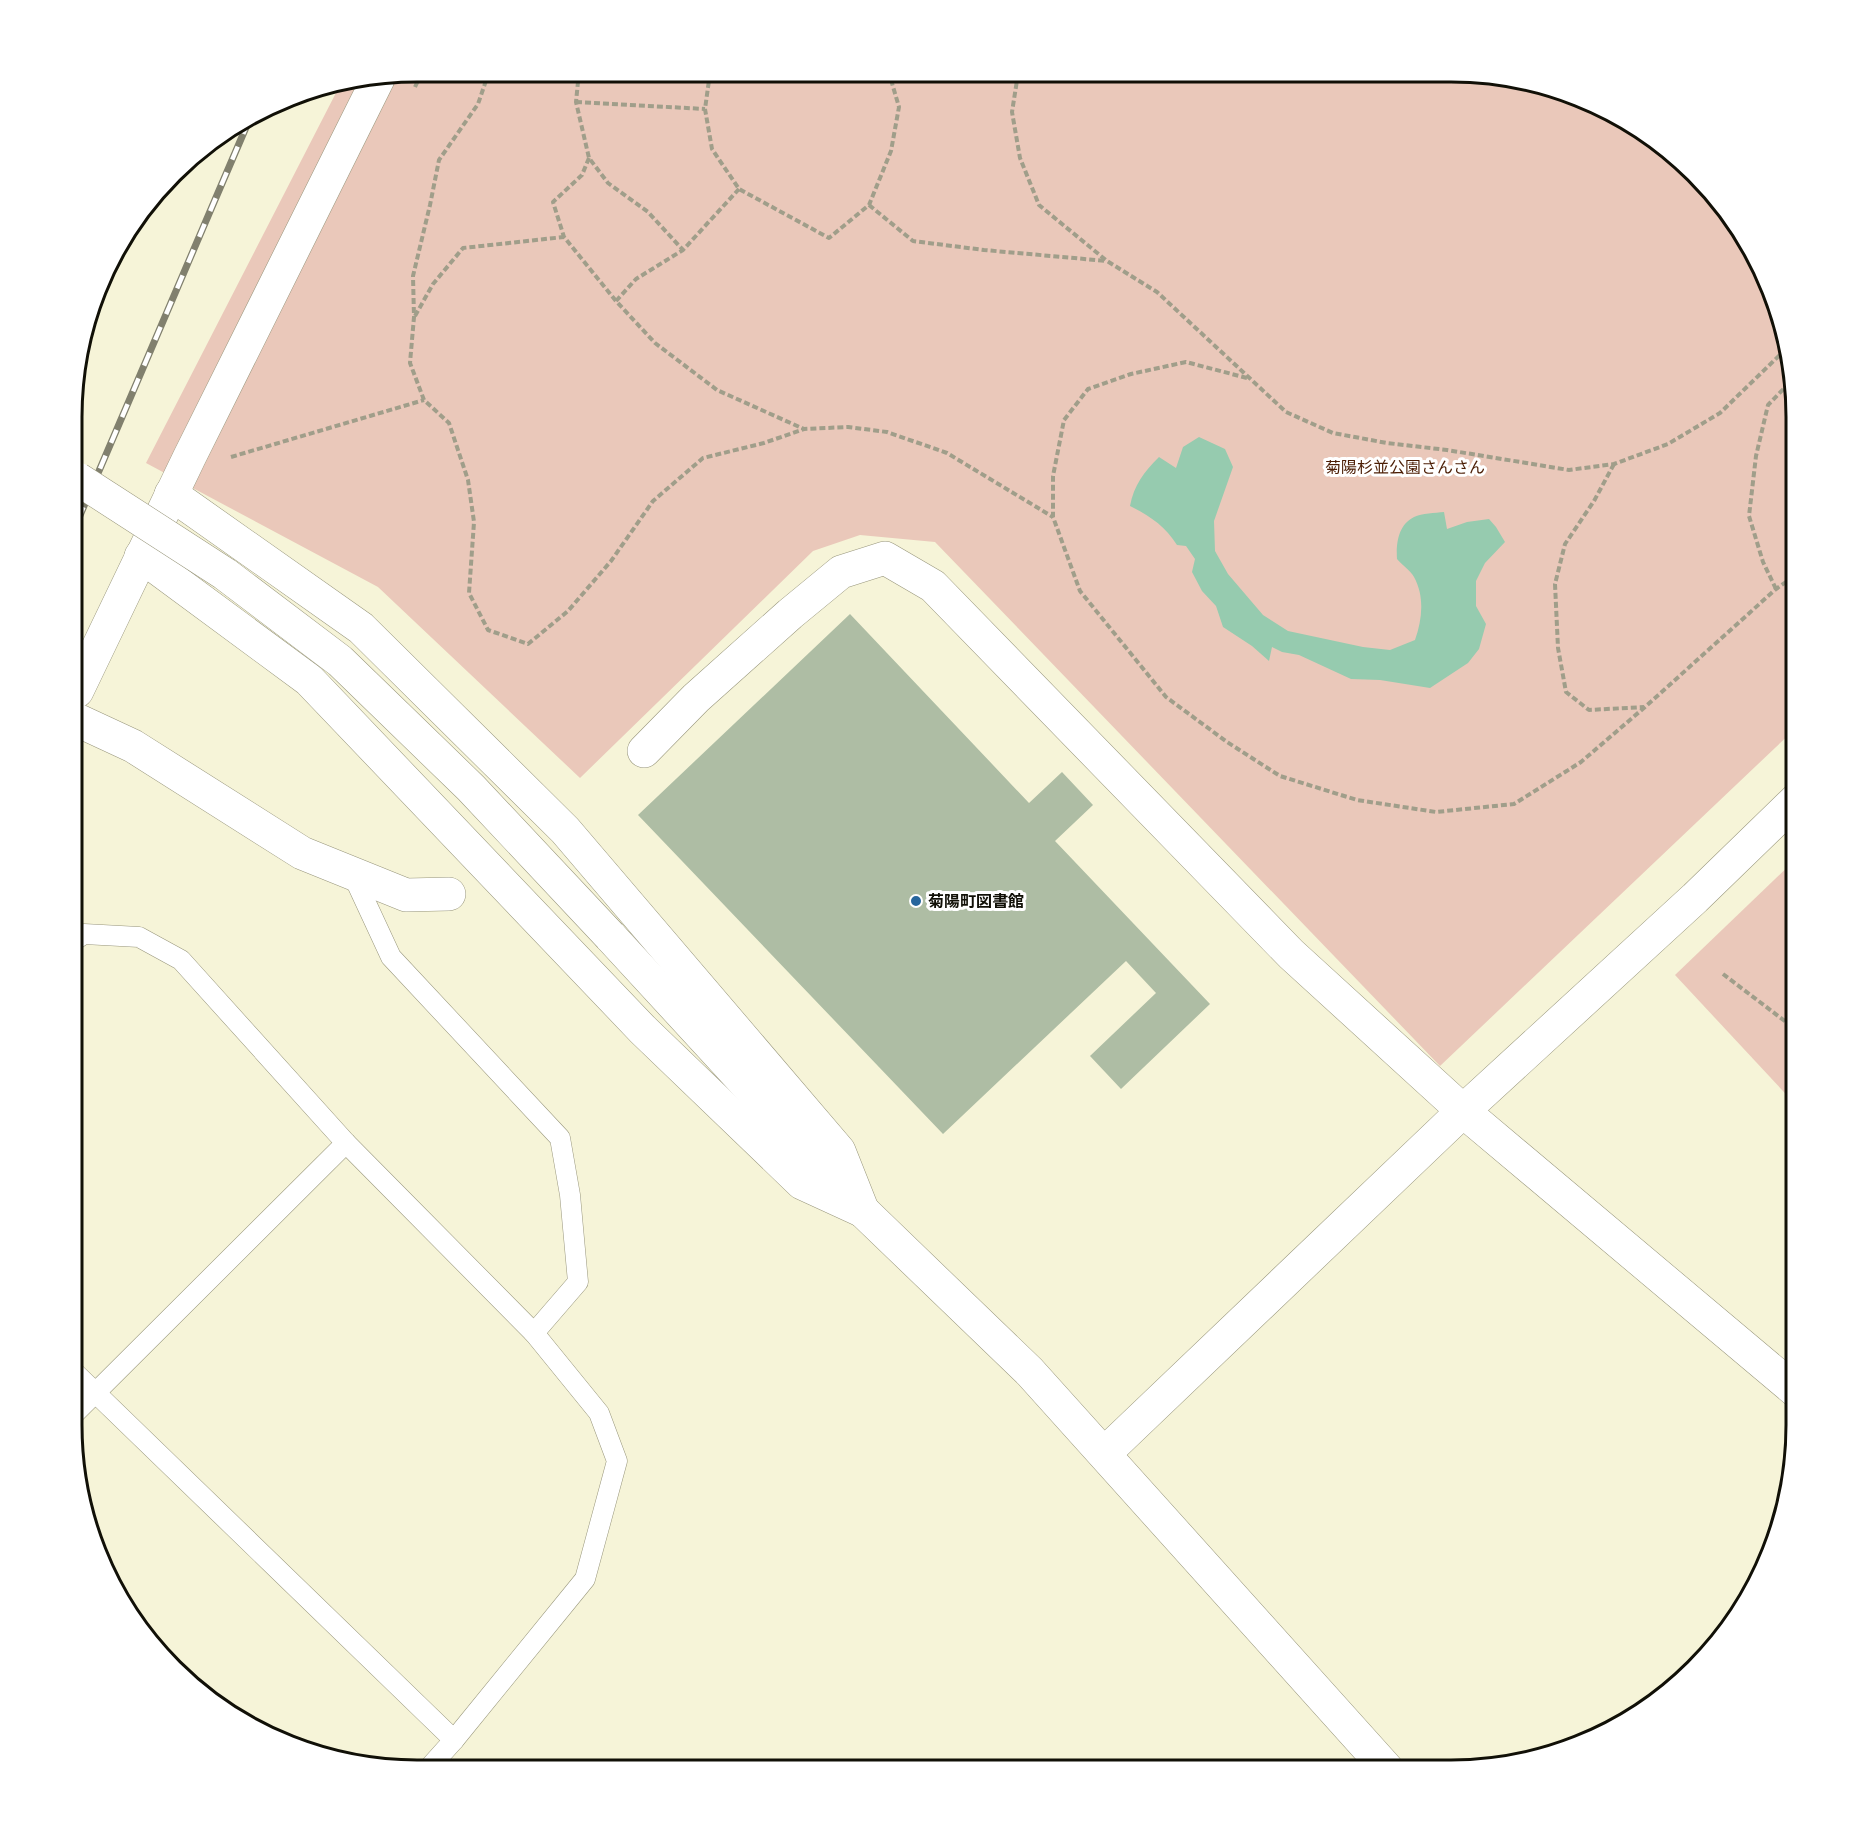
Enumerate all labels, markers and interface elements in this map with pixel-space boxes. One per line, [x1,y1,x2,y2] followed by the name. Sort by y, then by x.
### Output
[1325,457,1485,477] park label: 菊陽杉並公園さんさん
[928,891,1024,911] place label: 菊陽町図書館
[909,894,923,908] marker: 菊陽町図書館

